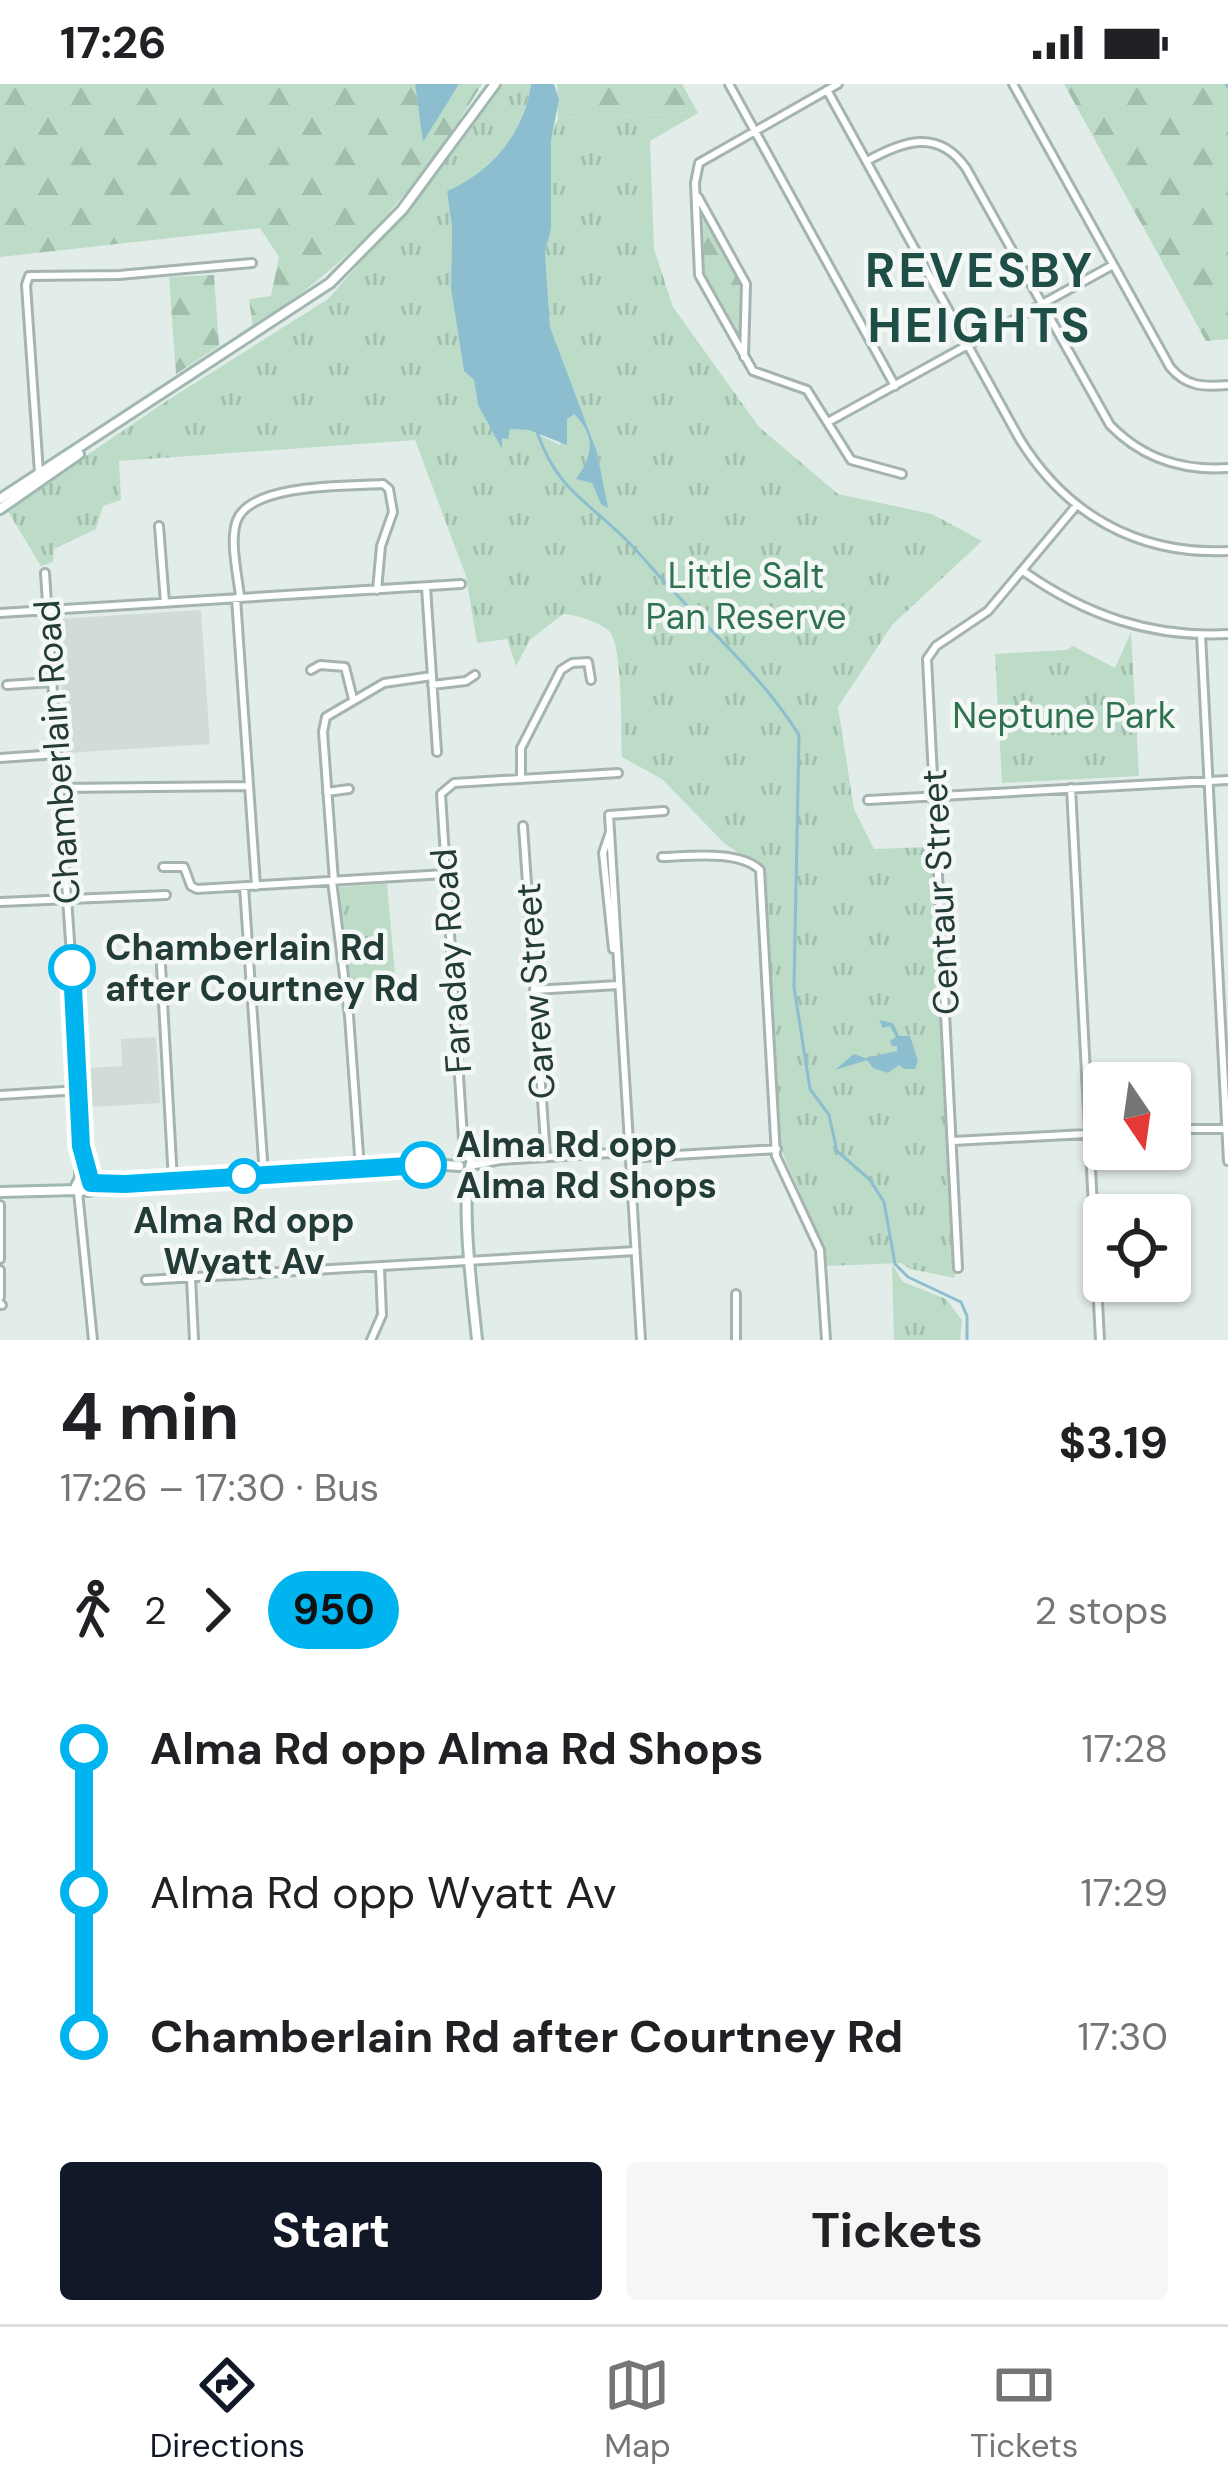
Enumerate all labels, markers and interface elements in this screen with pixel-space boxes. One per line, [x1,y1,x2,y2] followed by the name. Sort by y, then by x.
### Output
[60,13,166,72] text: 17:26
[865,239,1095,357] district label: REVESBY HEIGHTS
[646,552,847,640] park label: Little Salt Pan Reserve
[23,598,91,906] street label: Chamberlain Road
[952,692,1176,739] park label: Neptune Park
[910,768,970,1016] street label: Centaur Street
[420,847,482,1075] street label: Faraday Road
[504,881,566,1101] street label: Carew Street
[105,924,419,1012] place label: Chamberlain Rd after Courtney Rd
[50,946,94,990] marker: Chamberlain Rd after Courtney Rd
[1083,1062,1191,1170] north arrow
[1083,1062,1191,1302] map controls
[456,1121,717,1209] place label: Alma Rd opp Alma Rd Shops
[401,1143,445,1187] marker: Alma Rd opp Alma Rd Shops
[228,1160,260,1192] marker: Alma Rd opp Wyatt Av
[1083,1194,1191,1302] button: locate
[133,1197,355,1285] place label: Alma Rd opp Wyatt Av
[60,1374,239,1459] text: 4 min
[1059,1413,1168,1472] text: $3.19
[60,1462,379,1513] text: 17:26 – 17:30 · Bus
[60,1577,126,1643] icon: walk
[184,1577,250,1643] icon: forward
[292,1582,375,1637] text: 950
[144,1585,166,1636] text: 2
[1035,1585,1168,1636] text: 2 stops
[150,1719,763,1778] text: Alma Rd opp Alma Rd Shops
[1082,1723,1168,1774] text: 17:28
[150,1863,617,1922] text: Alma Rd opp Wyatt Av
[1081,1867,1168,1918] text: 17:29
[150,2007,903,2066] text: Chamberlain Rd after Courtney Rd
[1077,2011,1168,2062] text: 17:30
[60,2162,602,2300] button: Start
[626,2162,1168,2300] button: Tickets
[150,2352,305,2467] tab: Directions
[604,2352,671,2467] tab: Map
[970,2352,1078,2467] tab: Tickets

